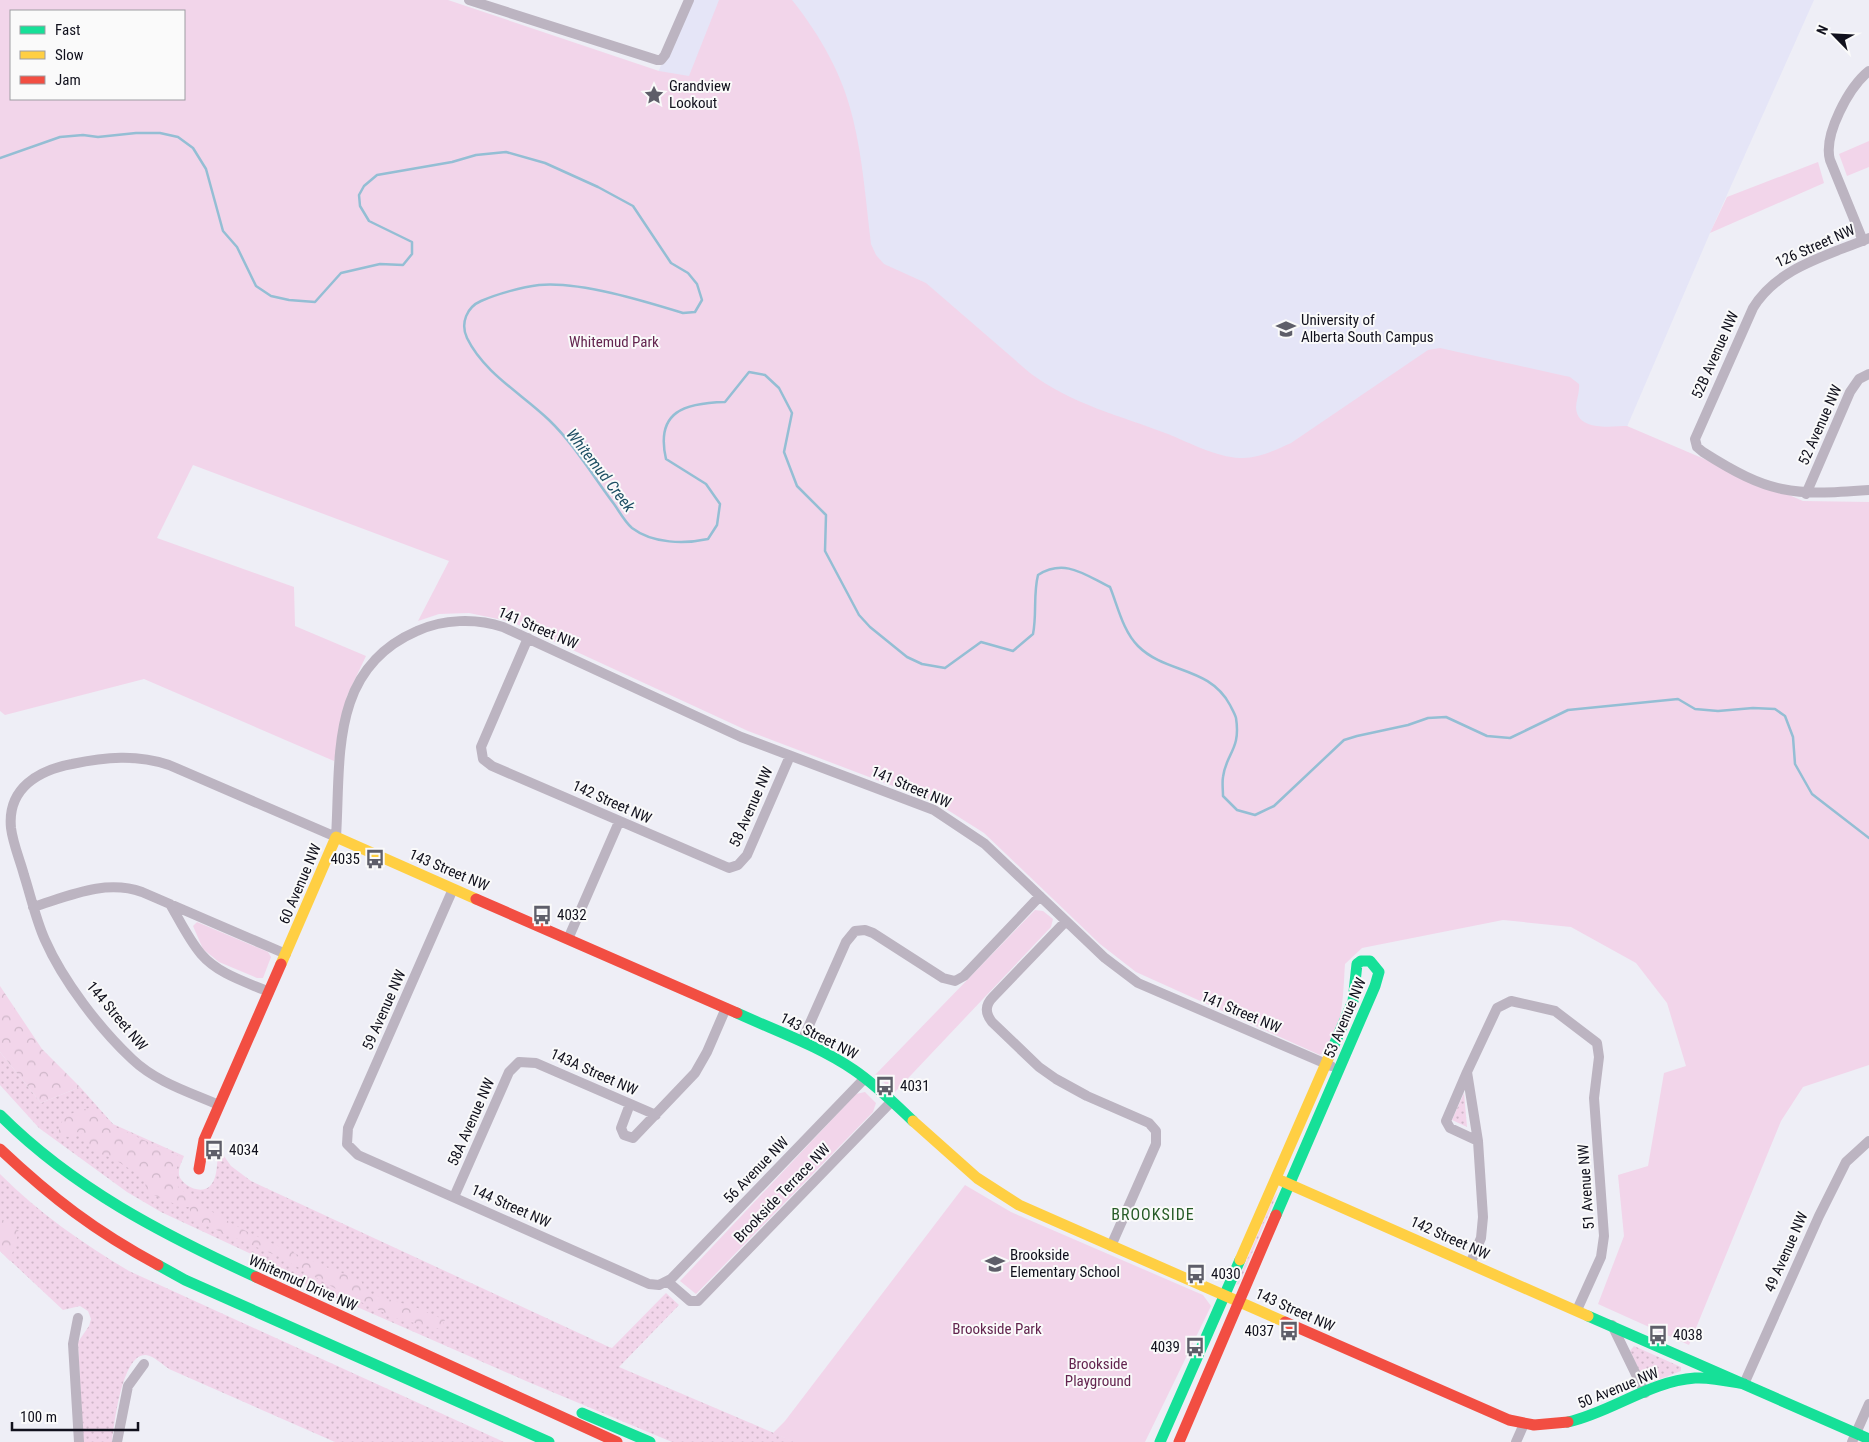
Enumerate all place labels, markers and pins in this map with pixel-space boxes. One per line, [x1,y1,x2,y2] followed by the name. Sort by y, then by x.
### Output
[669,77,731,112] place label: Grandview Lookout
[643,84,665,106] place icon: Grandview Lookout
[1301,311,1434,346] place label: University of Alberta South Campus
[1275,318,1297,340] school or university icon: University of Alberta South Campus
[364,848,386,870] bus stop icon: 4035
[330,850,360,868] place label: 4035
[531,904,553,926] bus stop icon: 4032
[557,906,587,924] place label: 4032
[874,1075,896,1097] bus stop icon: 4031
[900,1077,930,1095] place label: 4031
[203,1139,225,1161] bus stop icon: 4034
[229,1141,259,1159] place label: 4034
[1010,1246,1120,1281] place label: Brookside Elementary School
[984,1253,1006,1275] school or university icon: Brookside Elementary School
[1185,1263,1207,1285] bus stop icon: 4030
[1211,1265,1241,1283] place label: 4030
[1278,1320,1300,1342] bus stop icon: 4037
[1244,1322,1274,1340] place label: 4037
[1647,1324,1669,1346] bus stop icon: 4038
[1673,1326,1703,1344] place label: 4038
[1184,1336,1206,1358] bus stop icon: 4039
[1150,1338,1180,1356] place label: 4039

